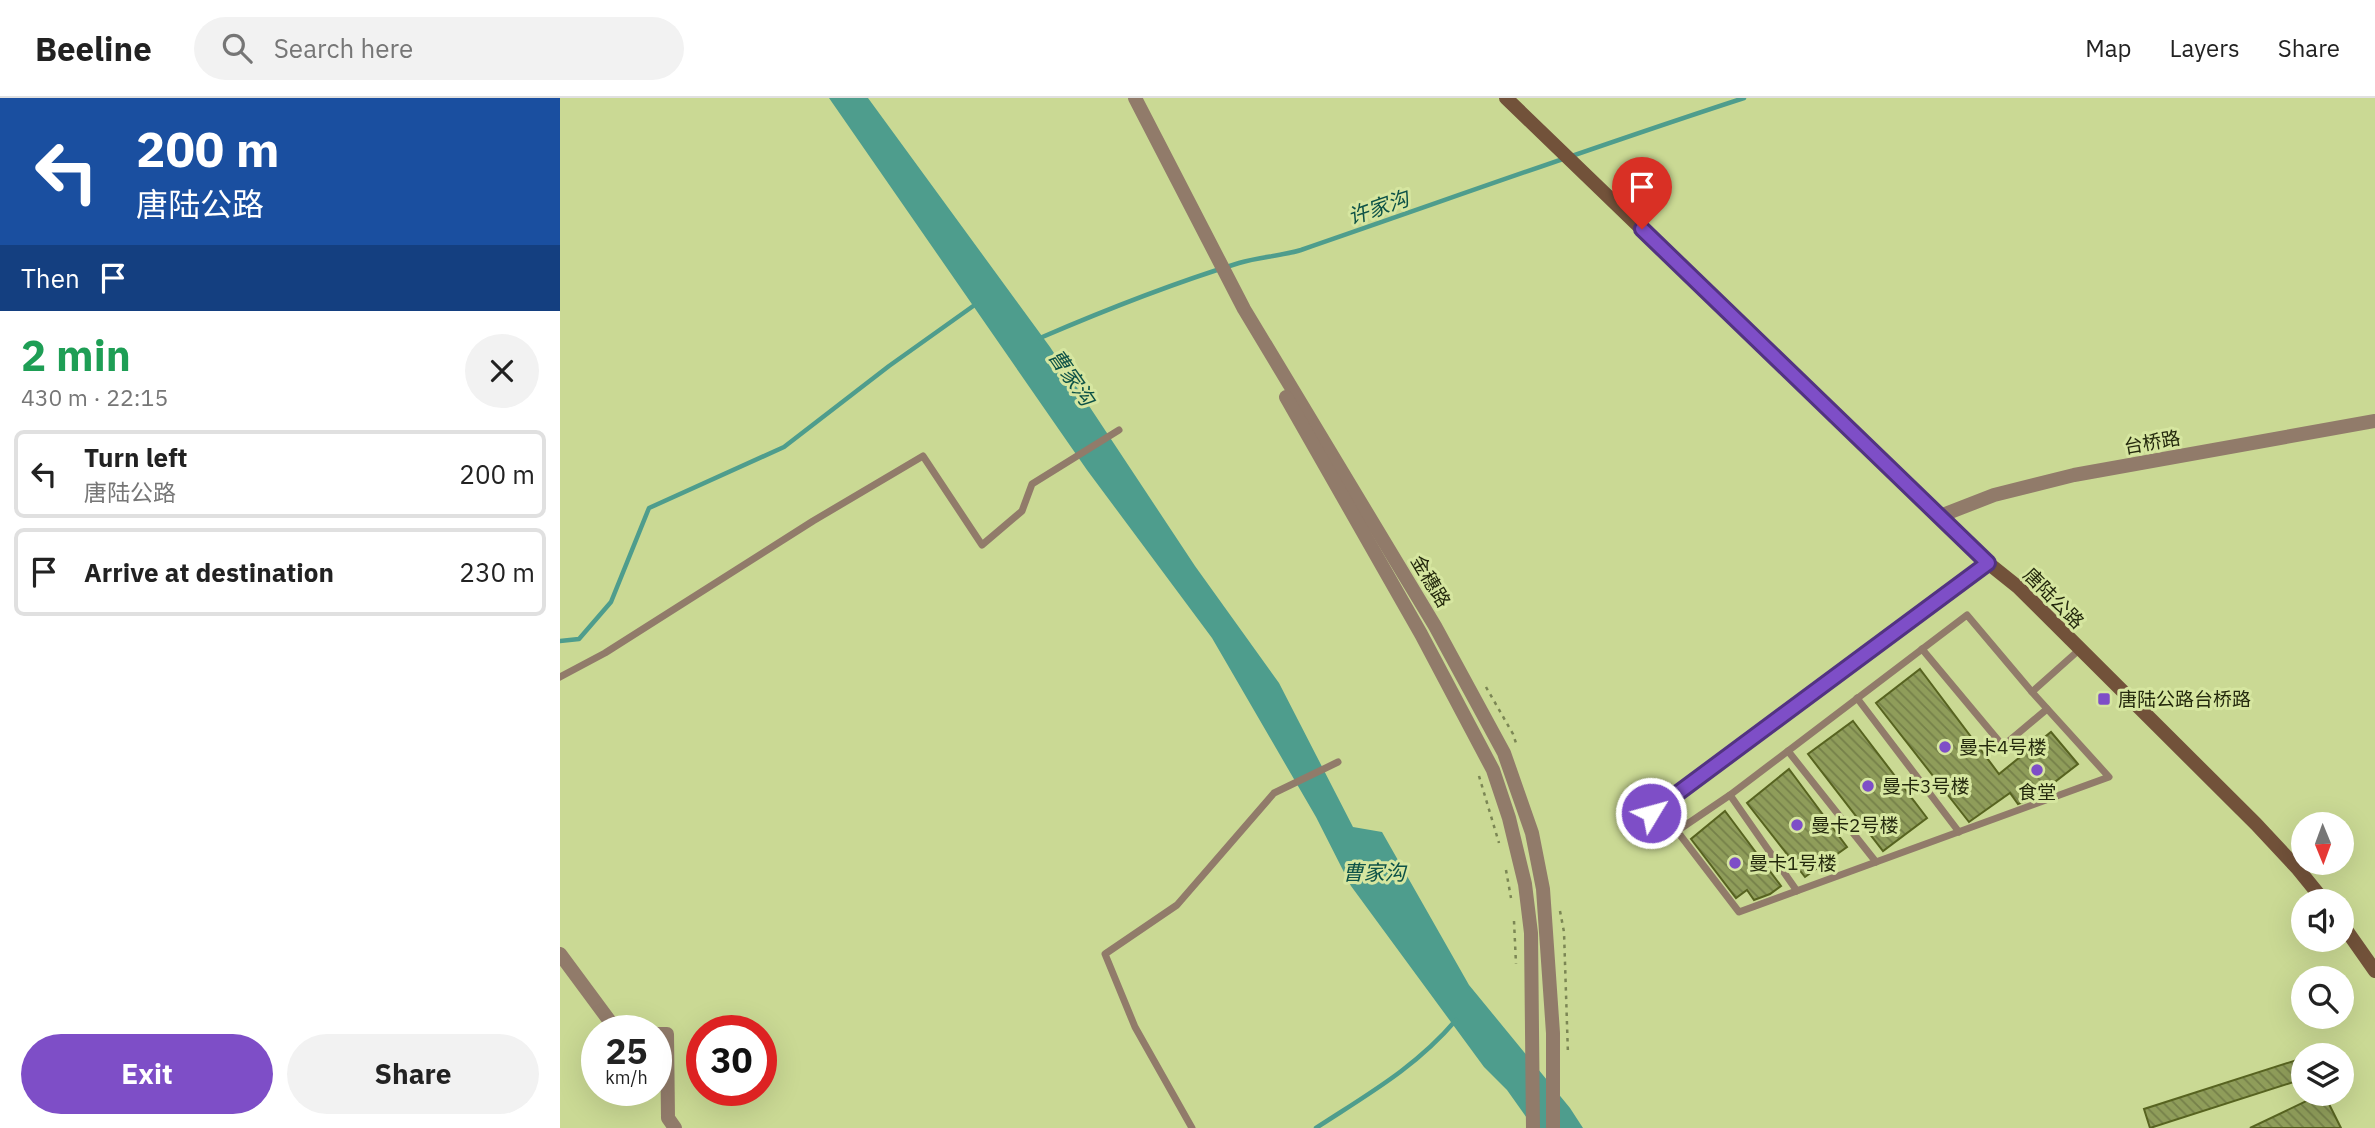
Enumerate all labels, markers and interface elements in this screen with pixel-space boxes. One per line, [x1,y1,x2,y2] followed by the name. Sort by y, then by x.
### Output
[194,17,684,80] search box
[35,27,152,70] text: Beeline
[218,29,256,67] icon: search
[274,31,413,65] text: Search here
[2085,32,2132,64] text: Map
[2170,32,2240,64] text: Layers
[2278,32,2340,64] text: Share
[136,117,280,180] text: 200 m
[21,126,112,217] icon: left
[1612,157,1672,229] pin
[1623,168,1661,206] icon: arrive
[136,183,264,225] text: 唐陆公路
[1344,183,1414,230] water label: 许家沟
[94,259,132,297] icon: arrive
[21,261,80,295] text: Then
[21,328,131,383] text: 2 min
[465,334,539,408] button: close
[1042,343,1103,412] water label: 曹家沟
[21,382,168,412] text: 430 m · 22:15
[2122,425,2182,459] street label: 台桥路
[84,440,187,474] text: Turn left
[25,455,63,493] icon: left
[459,457,535,491] text: 200 m
[84,477,176,507] text: 唐陆公路
[1406,550,1456,612] street label: 金穗路
[25,553,63,591] icon: arrive
[84,555,334,589] text: Arrive at destination
[459,555,535,589] text: 230 m
[2019,563,2089,633] street label: 唐陆公路
[2118,687,2251,711] place label: 唐陆公路台桥路
[2096,691,2112,707] marker: 唐陆公路台桥路
[1959,735,2046,759] place label: 曼卡4号楼
[1937,739,1953,755] marker: 曼卡4号楼
[2029,762,2045,778] marker: 食堂
[1882,774,1969,798] place label: 曼卡3号楼
[1614,776,1688,850] position arrow
[1860,778,1876,794] marker: 曼卡3号楼
[2018,780,2056,804] place label: 食堂
[2291,812,2354,875] north arrow
[2291,812,2354,1106] map controls
[1811,813,1898,837] place label: 曼卡2号楼
[1789,817,1805,833] marker: 曼卡2号楼
[1749,851,1836,875] place label: 曼卡1号楼
[1727,855,1743,871] marker: 曼卡1号楼
[1343,858,1407,886] water label: 曹家沟
[2291,889,2354,952] button: sound
[2291,966,2354,1029] button: search
[686,1015,777,1106] speed limit sign: 30
[605,1028,648,1074] text: 25
[21,1034,273,1114] button: Exit
[287,1034,539,1114] button: Share
[2291,1043,2354,1106] button: layers
[605,1066,648,1089] text: km/h

